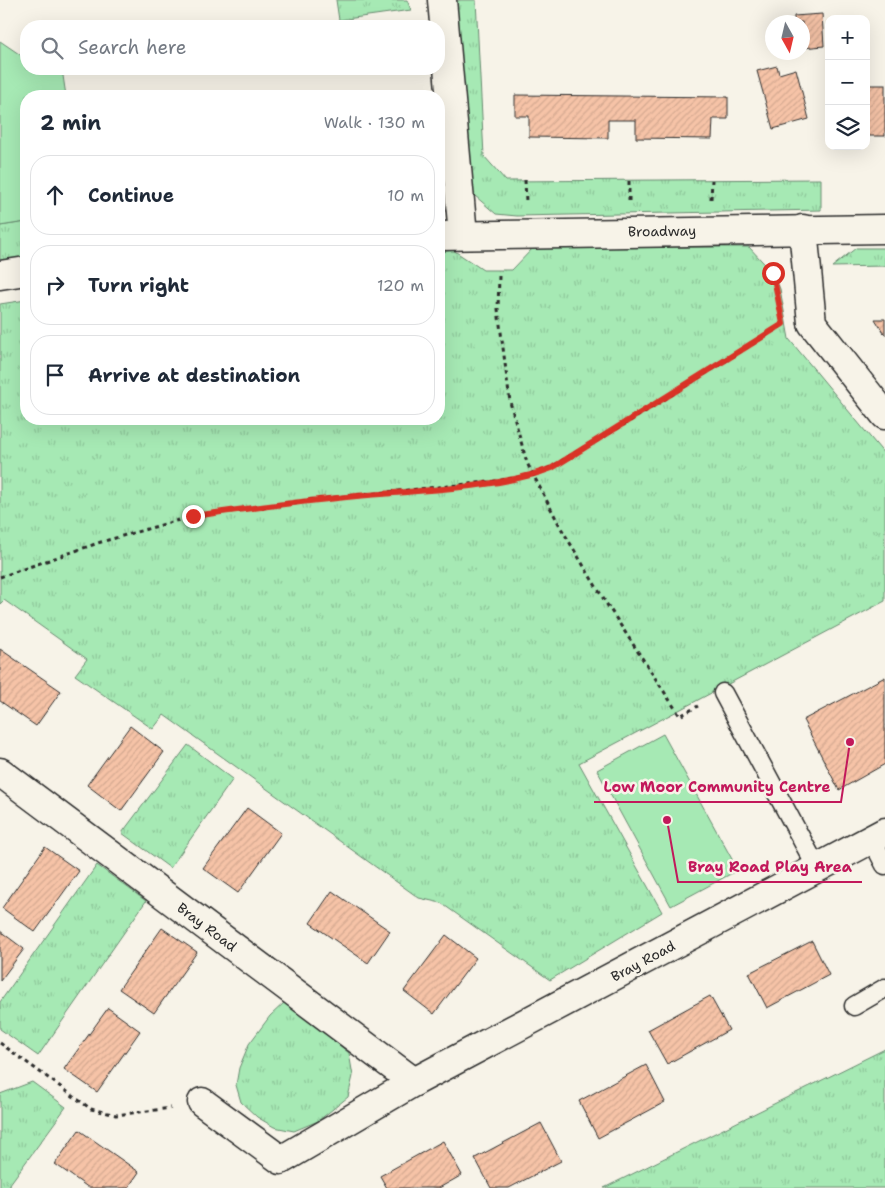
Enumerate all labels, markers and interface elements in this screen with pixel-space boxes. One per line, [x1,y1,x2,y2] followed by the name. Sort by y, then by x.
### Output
[765,15,810,60] north arrow
[825,15,870,150] map controls
[825,15,870,60] button: +
[20,20,445,75] search box
[38,34,66,62] icon: search
[78,35,187,60] text: Search here
[825,60,870,105] button: −
[825,105,870,150] button: layers
[40,109,101,137] text: 2 min
[324,112,425,133] text: Walk · 130 m
[41,181,69,209] icon: ahead
[88,183,174,208] text: Continue
[387,185,424,206] text: 10 m
[628,221,696,241] street label: Broadway
[762,262,785,285] route start
[41,271,69,299] icon: right
[88,273,189,298] text: Turn right
[377,275,424,296] text: 120 m
[41,361,69,389] icon: arrive
[88,363,300,388] text: Arrive at destination
[182,505,205,528] route end
[594,772,841,802] callout: Low Moor Community Centre
[603,777,831,797] text: Low Moor Community Centre
[678,852,862,882] callout: Bray Road Play Area
[688,857,853,877] text: Bray Road Play Area
[173,899,241,955] street label: Bray Road
[608,936,678,985] street label: Bray Road

